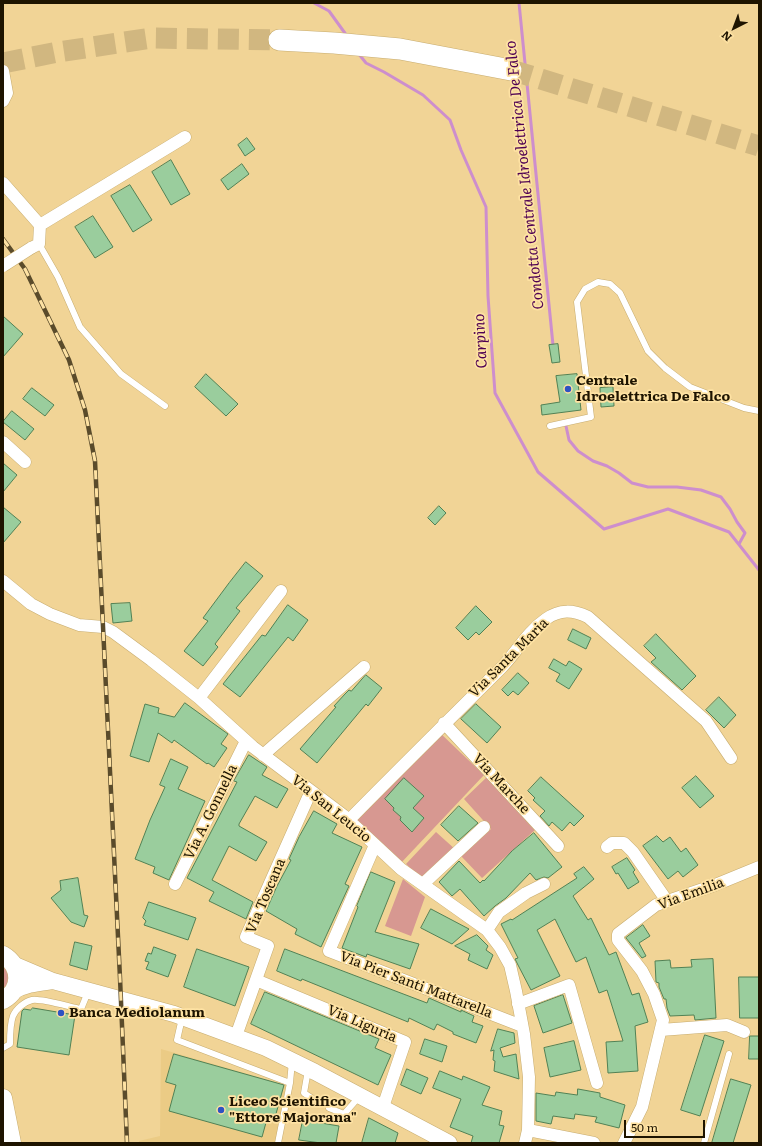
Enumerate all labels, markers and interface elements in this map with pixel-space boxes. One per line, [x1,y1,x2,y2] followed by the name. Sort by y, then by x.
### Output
[714,8,754,48] north arrow
[717,28,735,46] text: N
[502,40,548,310] water label: Condotta Centrale Idroelettrica De Falco
[471,313,491,369] water label: Carpino
[576,373,730,406] place label: Centrale Idroelettrica De Falco
[563,384,573,394] marker: Centrale Idroelettrica De Falco
[466,615,552,701] street label: Via Santa Maria
[469,750,533,818] street label: Via Marche
[181,762,241,862] street label: Via A. Gonnella
[288,772,374,846] street label: Via San Leucio
[243,856,289,936] street label: Via Toscana
[656,874,726,914] street label: Via Emilia
[337,948,495,1022] street label: Via Pier Santi Mattarella
[325,1002,399,1046] street label: Via Liguria
[69,1005,205,1021] place label: Banca Mediolanum
[56,1008,66,1018] marker: Banca Mediolanum
[229,1094,357,1126] place label: Liceo Scientifico "Ettore Majorana"
[216,1105,226,1115] marker: Liceo Scientifico "Ettore Majorana"
[626,1112,707,1138] scale bar
[631,1118,658,1136] text: 50 m

